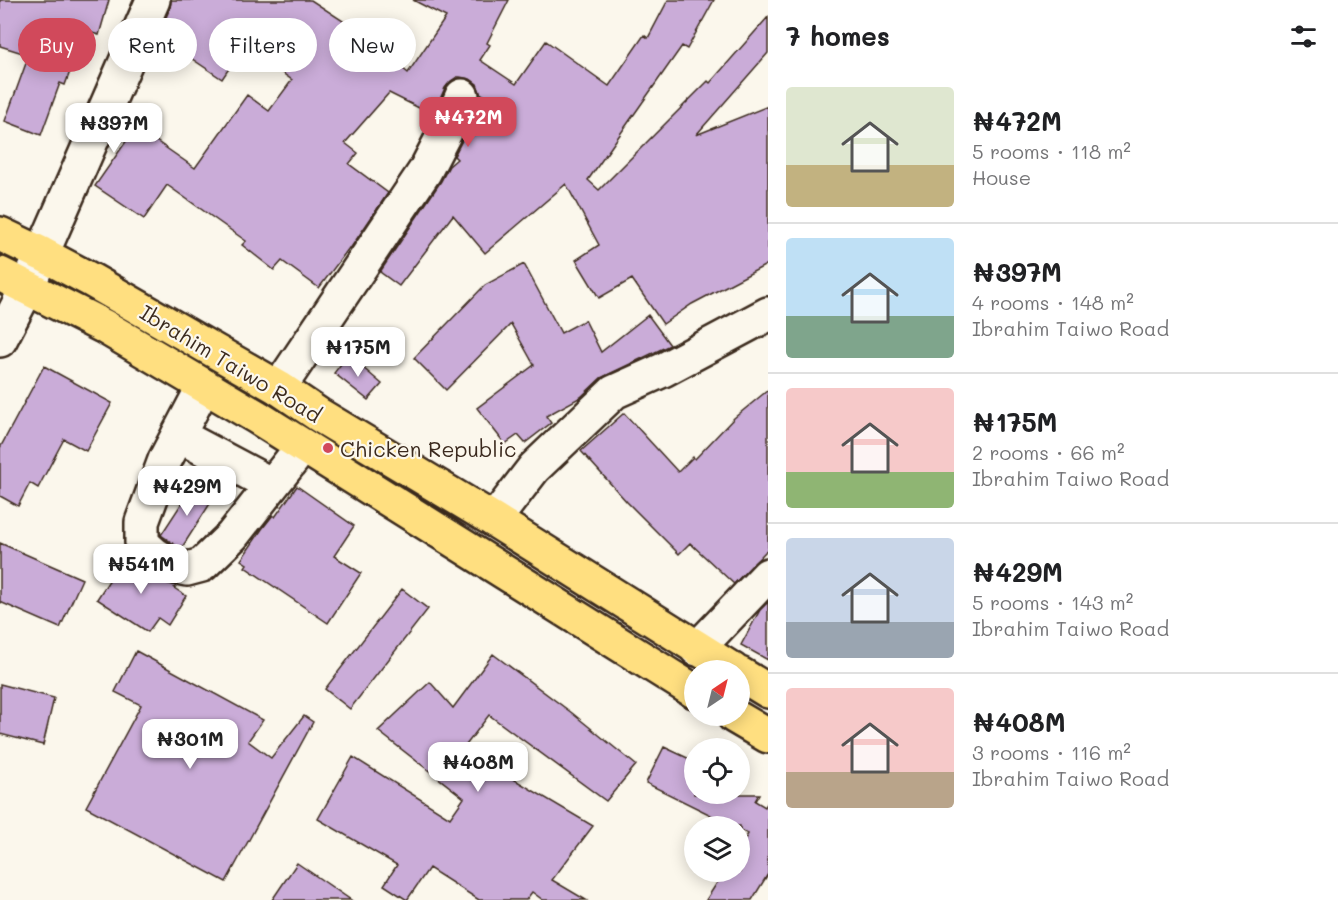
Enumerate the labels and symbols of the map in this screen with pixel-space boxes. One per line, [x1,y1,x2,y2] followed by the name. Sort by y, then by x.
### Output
[426,97,510,148] pin: ₦472M
[72,103,156,154] pin: ₦397M
[135,298,327,428] street label: Ibrahim Taiwo Road
[316,327,400,378] pin: ₦175M
[340,435,516,462] place label: Chicken Republic
[321,441,335,455] marker: Chicken Republic
[145,466,229,517] pin: ₦429M
[99,544,183,595] pin: ₦541M
[684,660,750,726] north arrow
[148,719,232,770] pin: ₦301M
[436,742,520,793] pin: ₦408M

